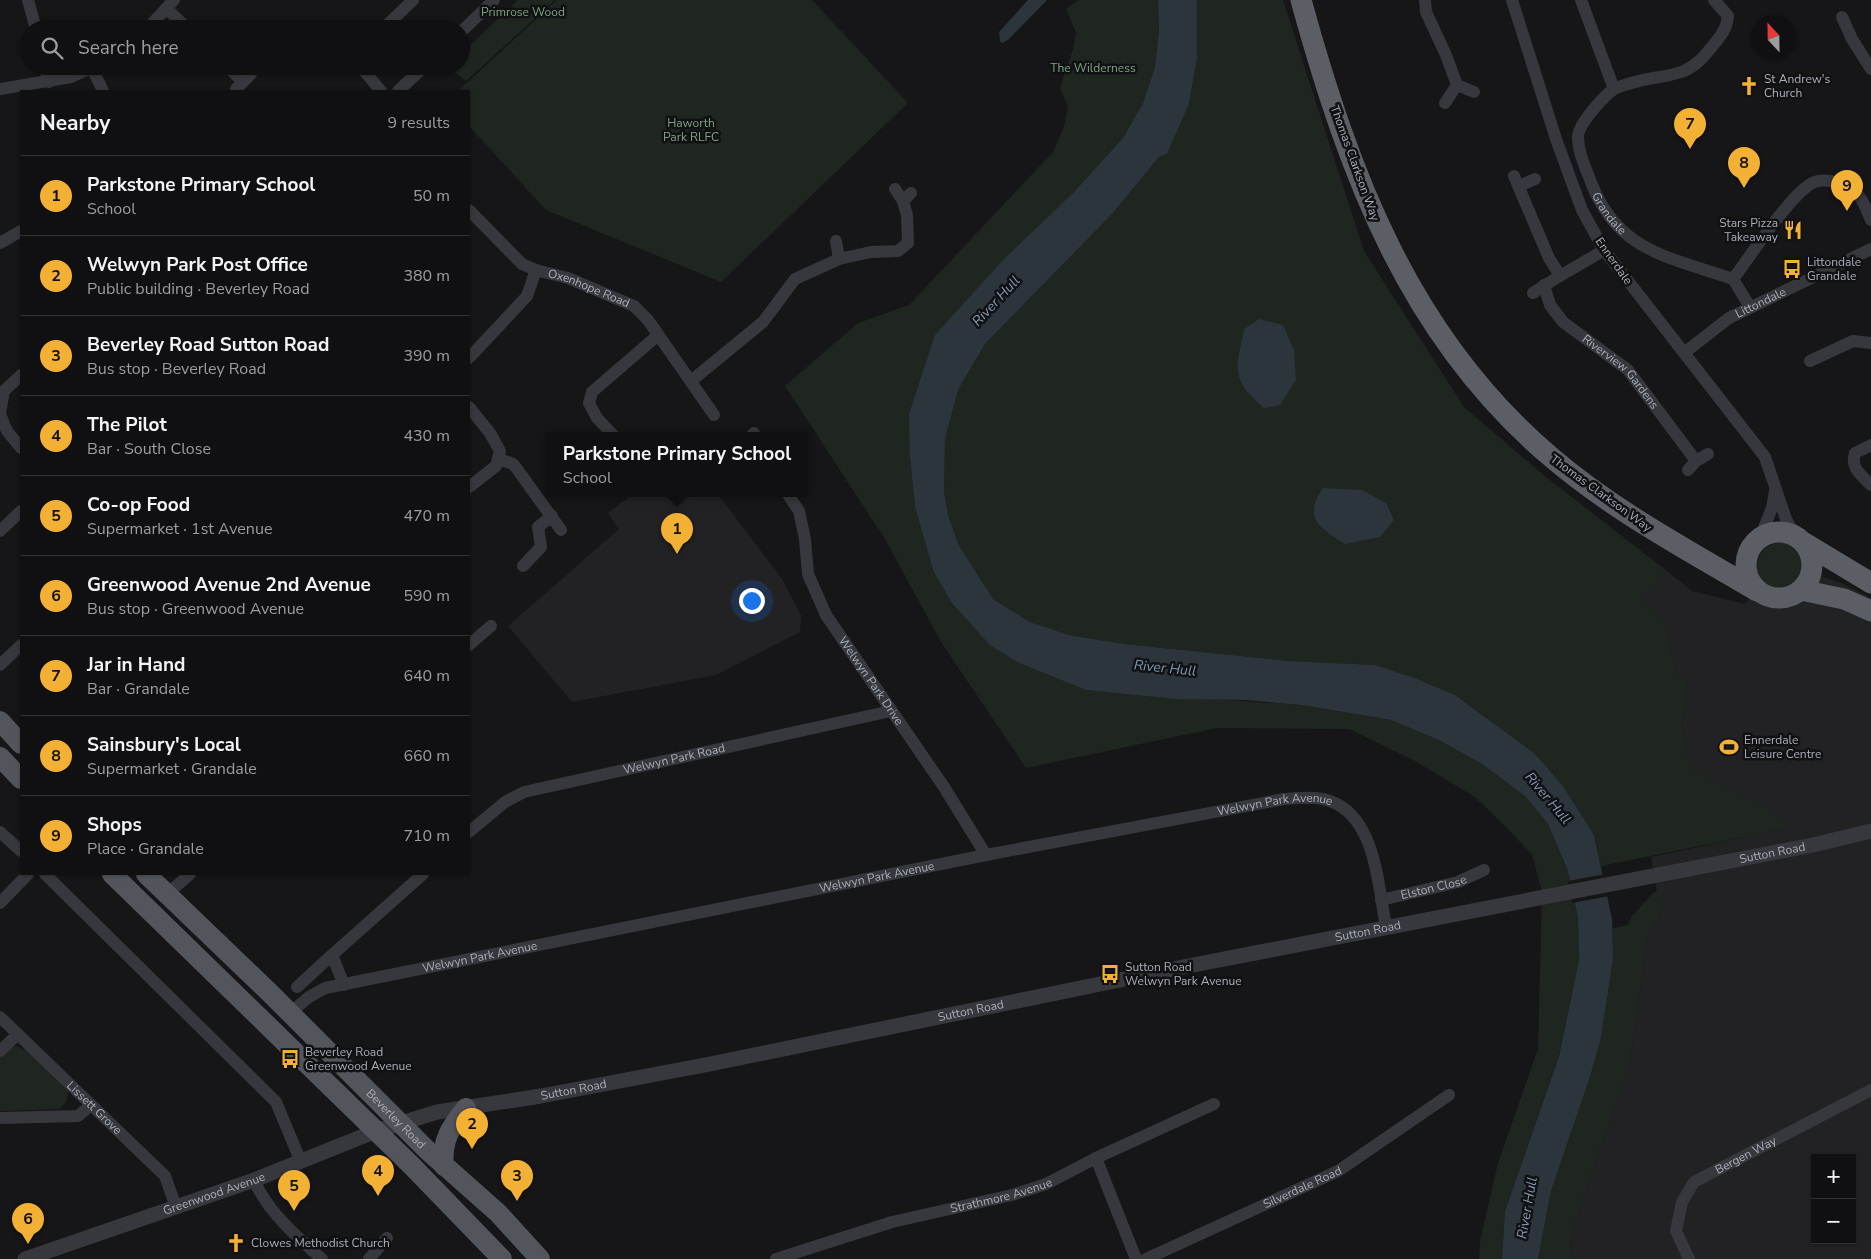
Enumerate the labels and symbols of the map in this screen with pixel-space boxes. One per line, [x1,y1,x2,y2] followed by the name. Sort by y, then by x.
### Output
[481,4,565,20] park label: Primrose Wood
[1751,15,1796,60] north arrow
[1050,60,1136,76] park label: The Wilderness
[1764,71,1830,101] place label: St Andrew's Church
[1738,75,1760,97] church icon: St Andrew's Church
[1327,103,1384,224] street label: Thomas Clarkson Way
[1674,108,1706,149] pin: 7
[663,115,719,145] park label: Haworth Park RLFC
[1728,147,1760,188] pin: 8
[1831,170,1863,211] pin: 9
[1588,189,1630,238] street label: Grandale
[1719,215,1779,245] place label: Stars Pizza Takeaway
[1782,219,1804,241] restaurant icon: Stars Pizza Takeaway
[1592,234,1636,288] street label: Ennerdale
[1807,254,1861,284] place label: Littondale Grandale
[1781,258,1803,280] bus stop icon: Littondale Grandale
[546,265,632,311] street label: Oxenhope Road
[968,272,1024,330] water label: River Hull
[1733,284,1788,322] street label: Littondale
[1579,331,1663,412] street label: Riverview Gardens
[1547,451,1656,536] street label: Thomas Clarkson Way
[661,513,693,554] pin: 1
[739,588,765,614] your location
[835,633,907,728] street label: Welwyn Park Drive
[1133,655,1197,681] water label: River Hull
[1744,732,1821,762] place label: Ennerdale Leisure Centre
[1718,736,1740,758] sports icon: Ennerdale Leisure Centre
[622,740,726,778] street label: Welwyn Park Road
[1521,768,1575,828] water label: River Hull
[1216,790,1335,819] street label: Welwyn Park Avenue
[1738,839,1807,867] street label: Sutton Road
[818,858,936,896] street label: Welwyn Park Avenue
[1399,871,1469,903] street label: Elston Close
[1334,917,1402,945] street label: Sutton Road
[421,938,538,976] street label: Welwyn Park Avenue
[1125,959,1242,989] place label: Sutton Road Welwyn Park Avenue
[1099,963,1121,985] bus stop icon: Sutton Road Welwyn Park Avenue
[936,996,1005,1025] street label: Sutton Road
[305,1044,412,1074] place label: Beverley Road Greenwood Avenue
[279,1048,301,1070] bus stop icon: Beverley Road Greenwood Avenue
[539,1076,608,1104] street label: Sutton Road
[63,1078,125,1138] street label: Lissett Grove
[363,1086,429,1152] street label: Beverley Road
[456,1108,488,1149] pin: 2
[1712,1132,1780,1178] street label: Bergen Way
[362,1155,394,1196] pin: 4
[501,1160,533,1201] pin: 3
[1261,1162,1344,1212] street label: Silverdale Road
[161,1168,267,1219] street label: Greenwood Avenue
[278,1170,310,1211] pin: 5
[949,1174,1055,1217] street label: Strathmore Avenue
[1512,1176,1542,1240] water label: River Hull
[12,1203,44,1244] pin: 6
[225,1232,247,1254] church icon: Clowes Methodist Church
[251,1235,390,1251] place label: Clowes Methodist Church

